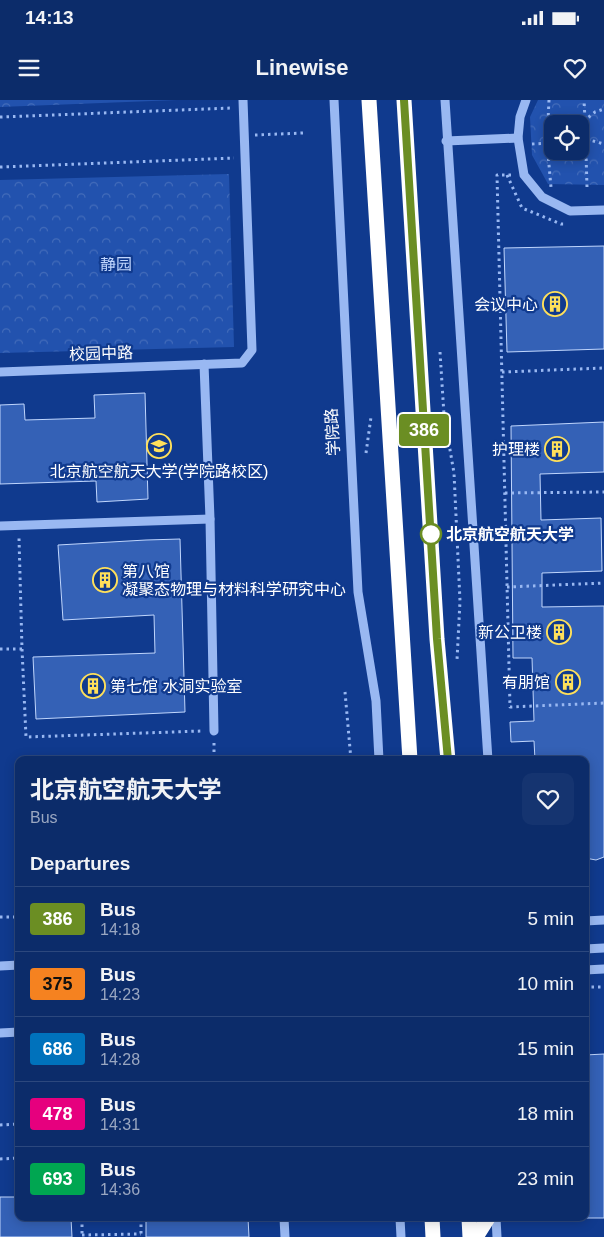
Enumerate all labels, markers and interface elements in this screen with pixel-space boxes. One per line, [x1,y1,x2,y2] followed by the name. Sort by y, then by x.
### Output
[25,7,74,28] text: 14:13
[15,54,43,82] icon: menu
[561,54,589,82] icon: heart
[256,55,348,80] text: Linewise
[544,115,589,160] map controls
[544,115,589,160] button: locate
[100,256,132,273] park label: 静园
[542,291,568,317] building icon: 会议中心
[474,296,538,313] place label: 会议中心
[69,344,133,363] street label: 校园中路
[323,408,342,456] street label: 学院路
[395,414,453,446] line badge: 386
[409,420,439,440] text: 386
[146,433,172,459] school or university icon: 北京航空航天大学(学院路校区)
[544,436,570,462] building icon: 护理楼
[492,441,540,458] place label: 护理楼
[50,463,268,480] place label: 北京航空航天大学(学院路校区)
[420,523,442,545] marker: 北京航空航天大学
[446,526,574,543] place label: 北京航空航天大学
[122,563,346,598] place label: 第八馆 凝聚态物理与材料科学研究中心
[92,567,118,593] building icon: 第八馆 凝聚态物理与材料科学研究中心
[546,619,572,645] building icon: 新公卫楼
[478,624,542,641] place label: 新公卫楼
[555,669,581,695] building icon: 有朋馆
[80,673,106,699] building icon: 第七馆 水洞实验室
[502,674,550,691] place label: 有朋馆
[110,678,242,695] place label: 第七馆 水洞实验室
[522,773,574,825] button: heart
[30,776,222,803] text: 北京航空航天大学
[30,809,58,826] text: Bus
[30,853,130,874] text: Departures
[100,899,136,920] text: Bus
[528,908,574,929] text: 5 min
[42,909,73,929] text: 386
[100,921,140,938] text: 14:18
[100,964,136,985] text: Bus
[517,973,574,994] text: 10 min
[42,974,73,994] text: 375
[100,986,140,1003] text: 14:23
[100,1029,136,1050] text: Bus
[517,1038,574,1059] text: 15 min
[42,1039,73,1059] text: 686
[100,1051,140,1068] text: 14:28
[100,1094,136,1115] text: Bus
[517,1103,574,1124] text: 18 min
[42,1104,73,1124] text: 478
[100,1116,140,1133] text: 14:31
[100,1159,136,1180] text: Bus
[517,1168,574,1189] text: 23 min
[42,1169,73,1189] text: 693
[100,1181,140,1198] text: 14:36

